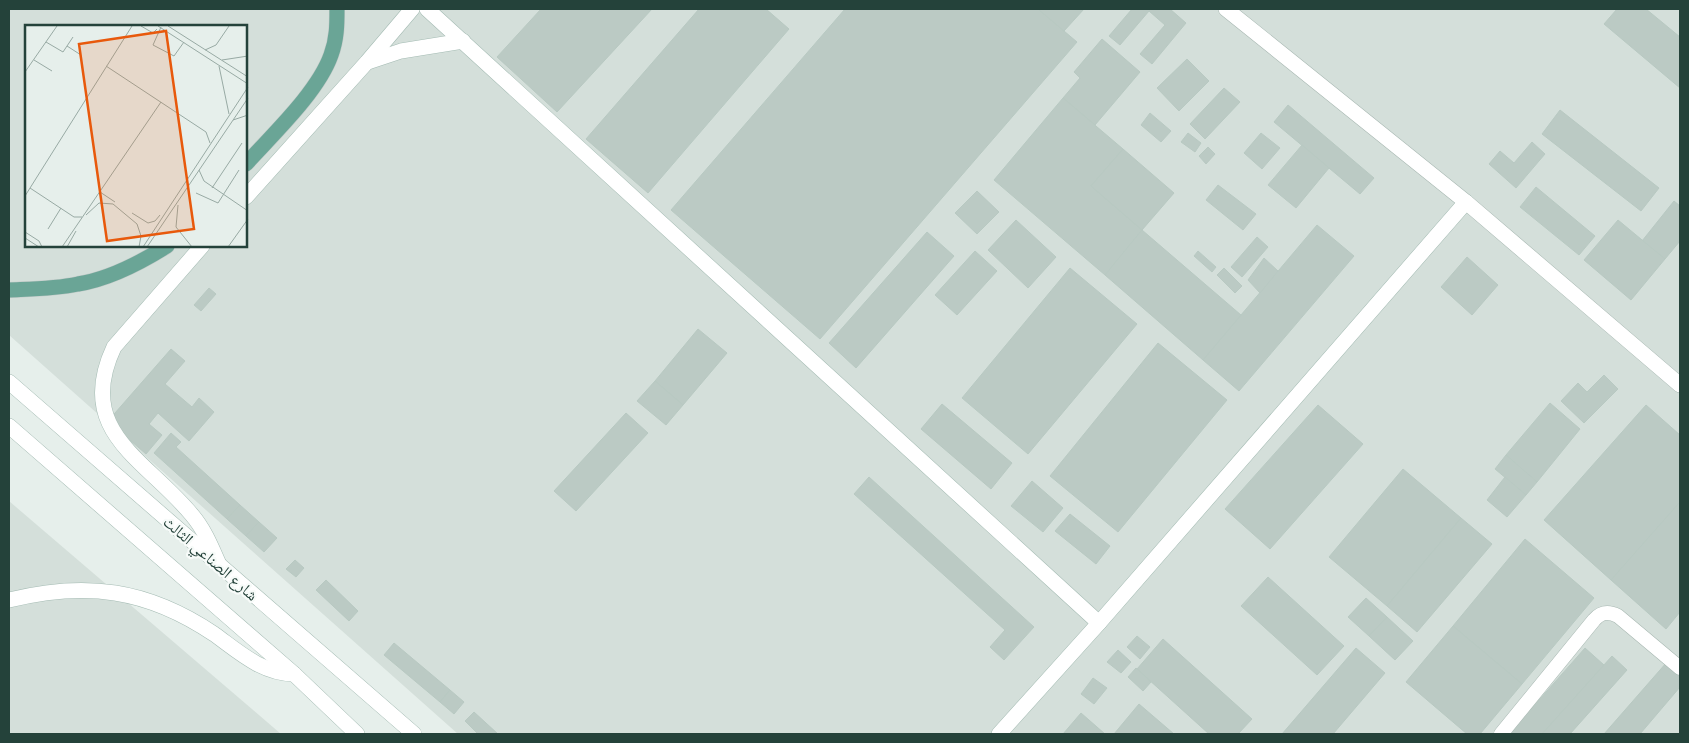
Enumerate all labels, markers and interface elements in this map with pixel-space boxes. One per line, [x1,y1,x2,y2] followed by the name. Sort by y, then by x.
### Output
[25,25,248,248] inset map
[157,512,262,607] street label: شارع الصناعي الثالث

